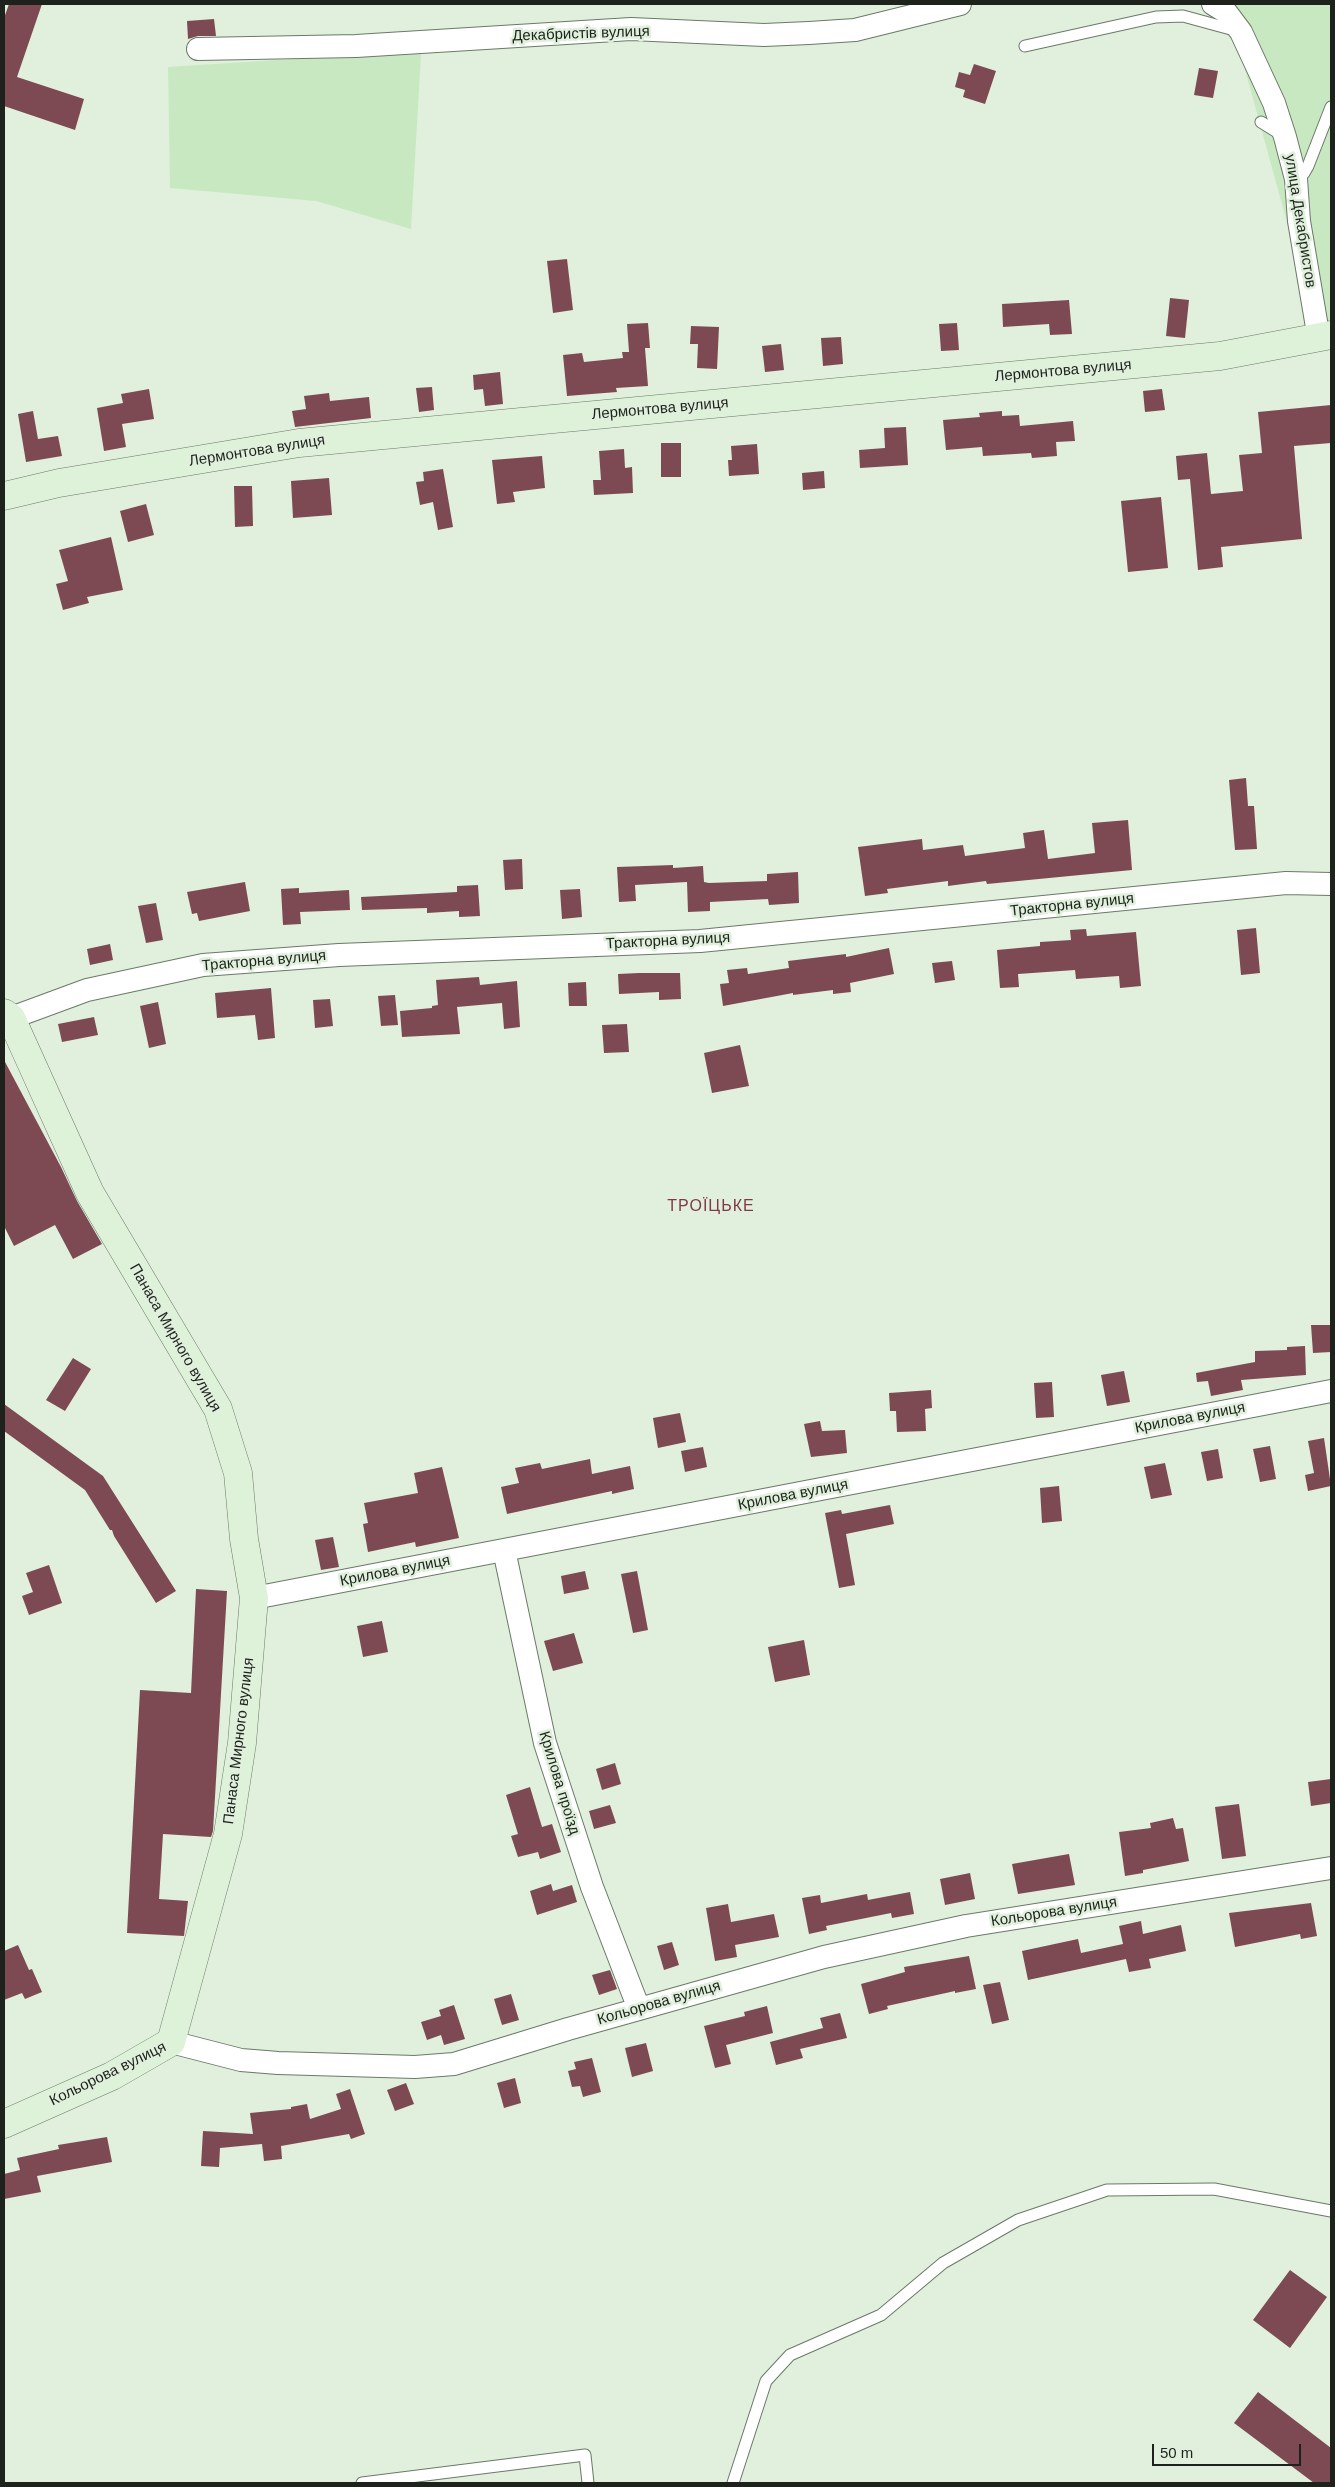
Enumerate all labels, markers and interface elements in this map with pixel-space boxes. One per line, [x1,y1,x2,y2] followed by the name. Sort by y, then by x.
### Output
[512,23,650,45] street label: Декабристів вулиця
[1281,153,1319,289] street label: улица Декабристов
[994,356,1132,386] street label: Лермонтова вулиця
[591,394,729,424] street label: Лермонтова вулиця
[188,431,326,471] street label: Лермонтова вулиця
[1009,890,1135,920] street label: Тракторна вулиця
[605,929,731,953] street label: Тракторна вулиця
[201,947,327,975] street label: Тракторна вулиця
[666,1197,756,1217] district label: ТРОЇЦЬКЕ
[125,1261,225,1415] street label: Панаса Мирного вулиця
[1133,1399,1247,1437] street label: Крилова вулиця
[736,1476,850,1514] street label: Крилова вулиця
[338,1552,452,1590] street label: Крилова вулиця
[220,1657,258,1825] street label: Панаса Мирного вулиця
[535,1729,583,1837] street label: Крилова проїзд
[990,1893,1118,1931] street label: Кольорова вулиця
[595,1977,723,2029] street label: Кольорова вулиця
[47,2038,169,2110] street label: Кольорова вулиця
[1155,2434,1304,2466] scale bar
[1160,2444,1193,2461] text: 50 m

